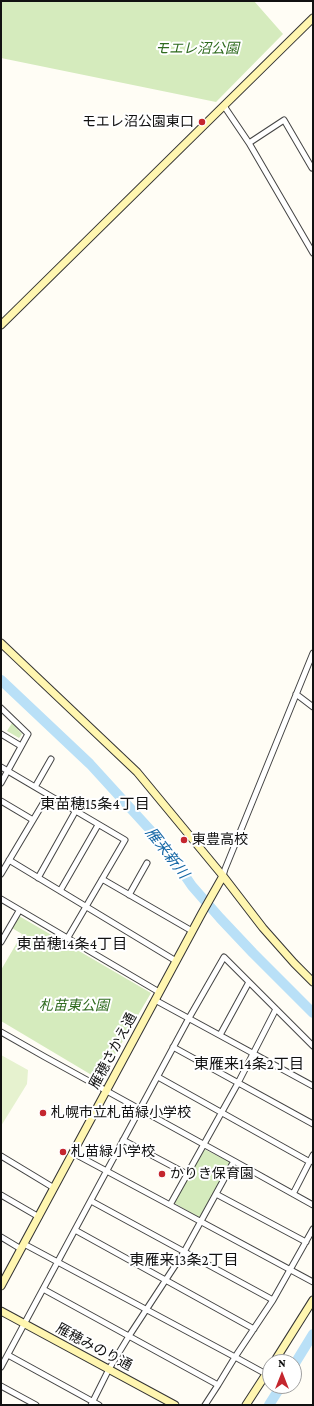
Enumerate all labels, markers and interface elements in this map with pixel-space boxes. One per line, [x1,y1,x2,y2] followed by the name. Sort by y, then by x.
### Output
[155,41,239,57] park label: モエレ沼公園
[82,114,194,130] place label: モエレ沼公園東口
[197,117,207,127] marker: モエレ沼公園東口
[40,795,150,813] district label: 東苗穂15条4丁目
[141,824,193,882] water label: 雁来新川
[192,832,248,848] place label: 東豊高校
[179,835,189,845] marker: 東豊高校
[17,935,127,953] district label: 東苗穂14条4丁目
[39,998,109,1014] park label: 札苗東公園
[86,1010,140,1092] street label: 雁穂さかえ通
[194,1055,304,1073] district label: 東雁来14条2丁目
[51,1105,191,1121] place label: 札幌市立札苗緑小学校
[38,1108,48,1118] marker: 札幌市立札苗緑小学校
[71,1144,155,1160] place label: 札苗緑小学校
[58,1147,68,1157] marker: 札苗緑小学校
[170,1166,254,1182] place label: かりき保育園
[157,1169,167,1179] marker: かりき保育園
[129,1251,239,1269] district label: 東雁来13条2丁目
[53,1320,135,1374] street label: 雁穂みのり通
[262,1354,302,1394] north arrow
[278,1357,286,1369] text: N

